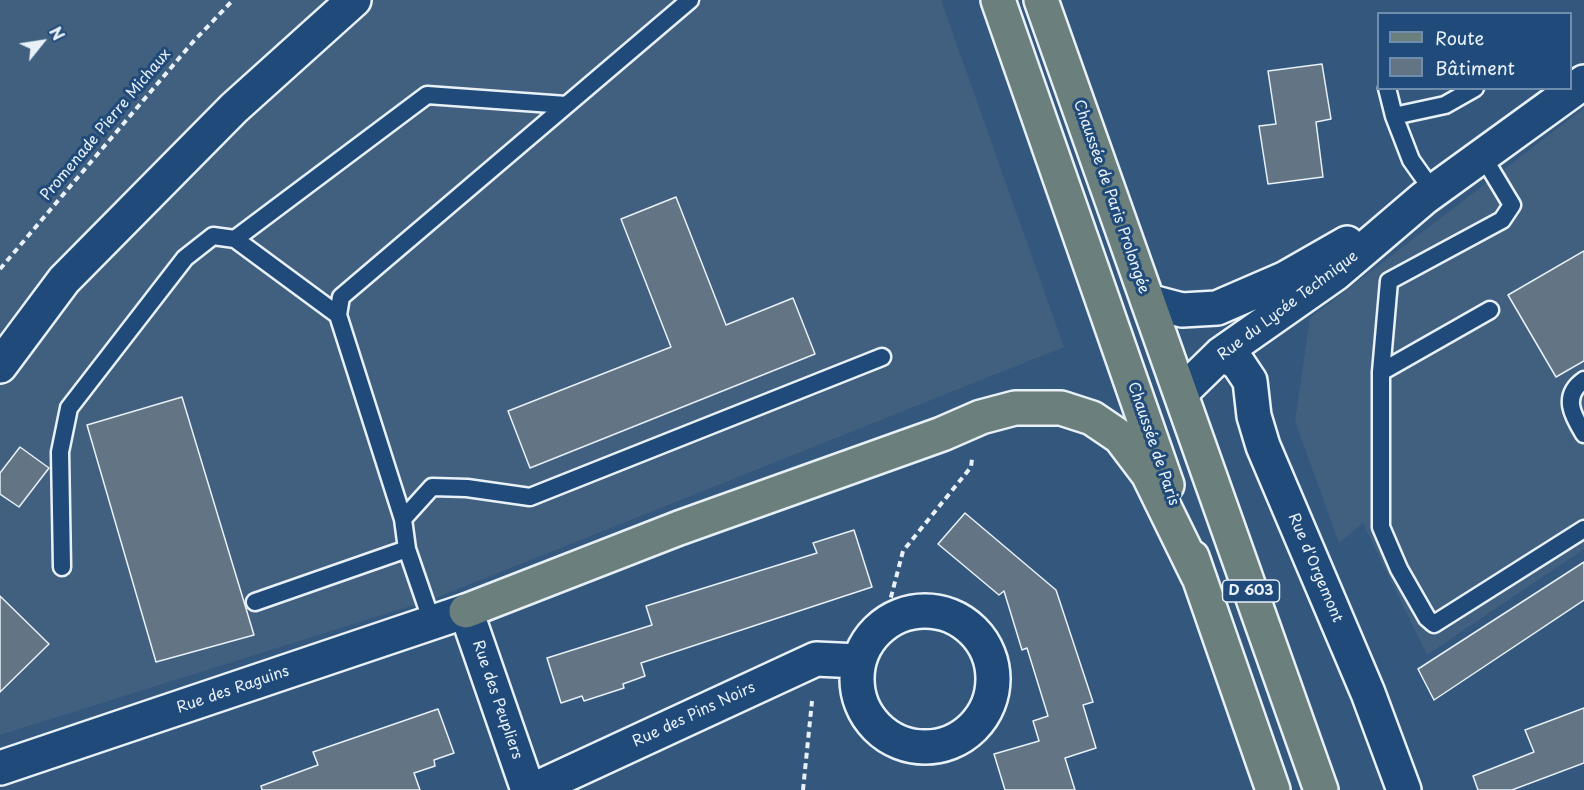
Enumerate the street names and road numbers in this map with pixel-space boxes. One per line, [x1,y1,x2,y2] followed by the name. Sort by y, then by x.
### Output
[37,45,175,205] street label: Promenade Pierre Michaux
[1069,98,1153,296] street label: Chaussée de Paris Prolongée
[1214,247,1362,365] street label: Rue du Lycée Technique
[1123,380,1183,508] street label: Chaussée de Paris
[1284,511,1346,625] street label: Rue d'Orgemont
[1222,580,1280,602] road number: D 603
[468,638,526,762] street label: Rue des Peupliers
[175,662,291,718] street label: Rue des Raguins
[630,679,758,751] street label: Rue des Pins Noirs

